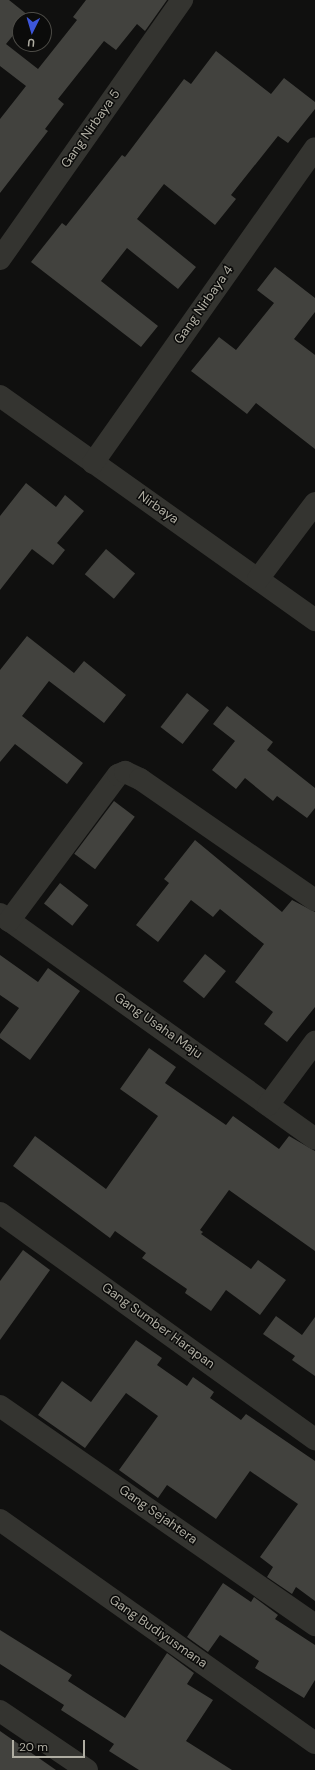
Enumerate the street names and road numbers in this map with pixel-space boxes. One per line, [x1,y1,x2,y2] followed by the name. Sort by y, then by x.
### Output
[58,87,124,171] street label: Gang Nirbaya 5
[171,263,237,347] street label: Gang Nirbaya 4
[135,488,181,528] street label: Nirbaya
[111,990,205,1062] street label: Gang Usaha Maju
[98,1280,218,1372] street label: Gang Sumber Harapan
[116,1482,200,1548] street label: Gang Sejahtera
[106,1592,210,1672] street label: Gang Budiyusmana

